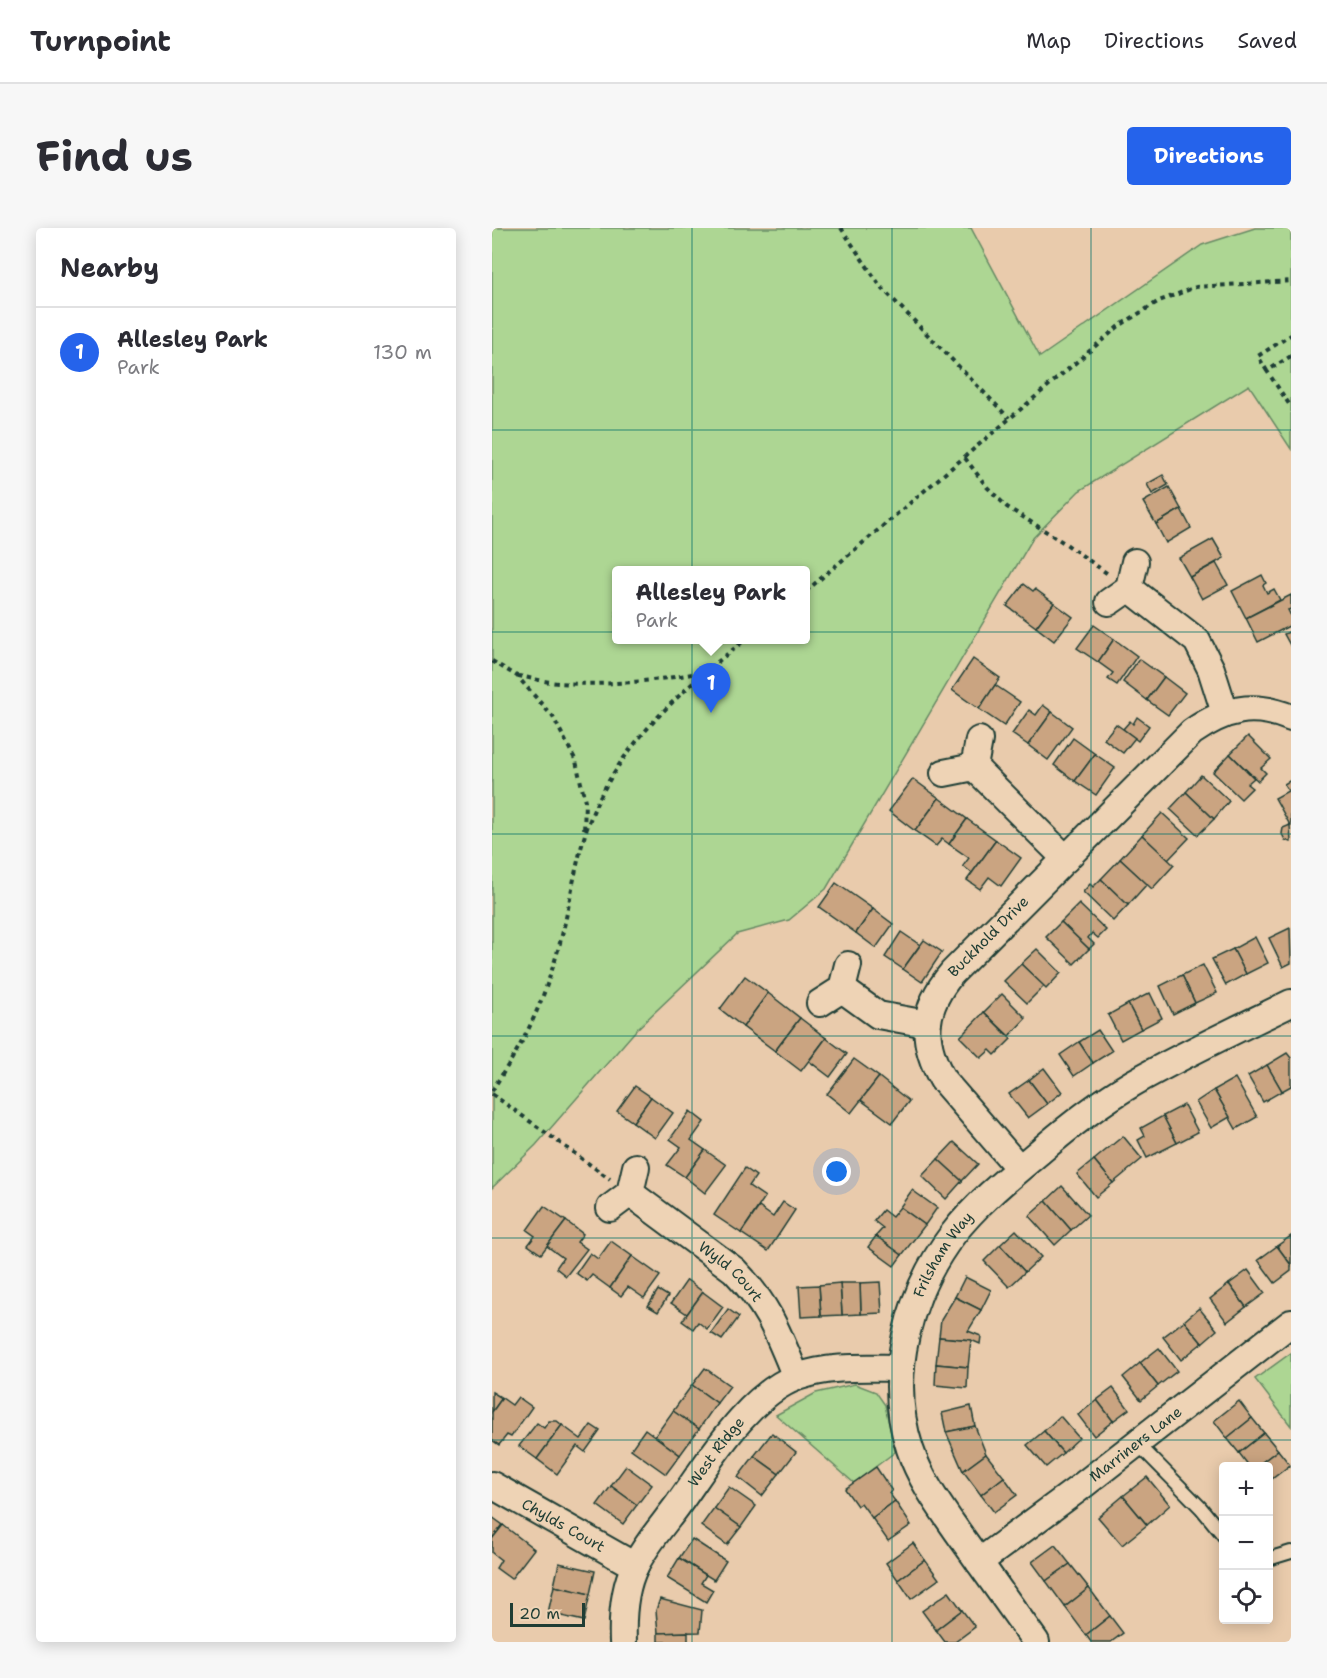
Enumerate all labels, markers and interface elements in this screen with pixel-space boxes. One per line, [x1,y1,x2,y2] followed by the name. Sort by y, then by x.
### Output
[30,22,171,60] text: Turnpoint
[1026,27,1071,55] text: Map
[1104,27,1204,55] text: Directions
[1237,27,1297,55] text: Saved
[1127,127,1291,185] button: Directions
[36,128,193,184] text: Find us
[60,250,159,285] text: Nearby
[117,325,268,354] text: Allesley Park
[75,339,84,365] text: 1
[373,339,432,365] text: 130 m
[117,354,160,380] text: Park
[612,566,810,644] popup
[635,578,787,607] text: Allesley Park
[635,607,678,633] text: Park
[692,664,730,713] pin: 1
[944,892,1033,981] street label: Buckhold Drive
[822,1157,851,1186] your location
[909,1207,978,1300] street label: Frilsham Way
[694,1237,767,1306] street label: Wyld Court
[1085,1402,1186,1487] street label: Marriners Lane
[684,1412,749,1491] street label: West Ridge
[1219,1462,1273,1624] map controls
[1219,1462,1273,1516] button: +
[518,1494,609,1557] street label: Chylds Court
[1219,1516,1273,1570] button: −
[1219,1570,1273,1624] button: locate
[510,1600,585,1628] scale bar
[519,1603,560,1624] text: 20 m

